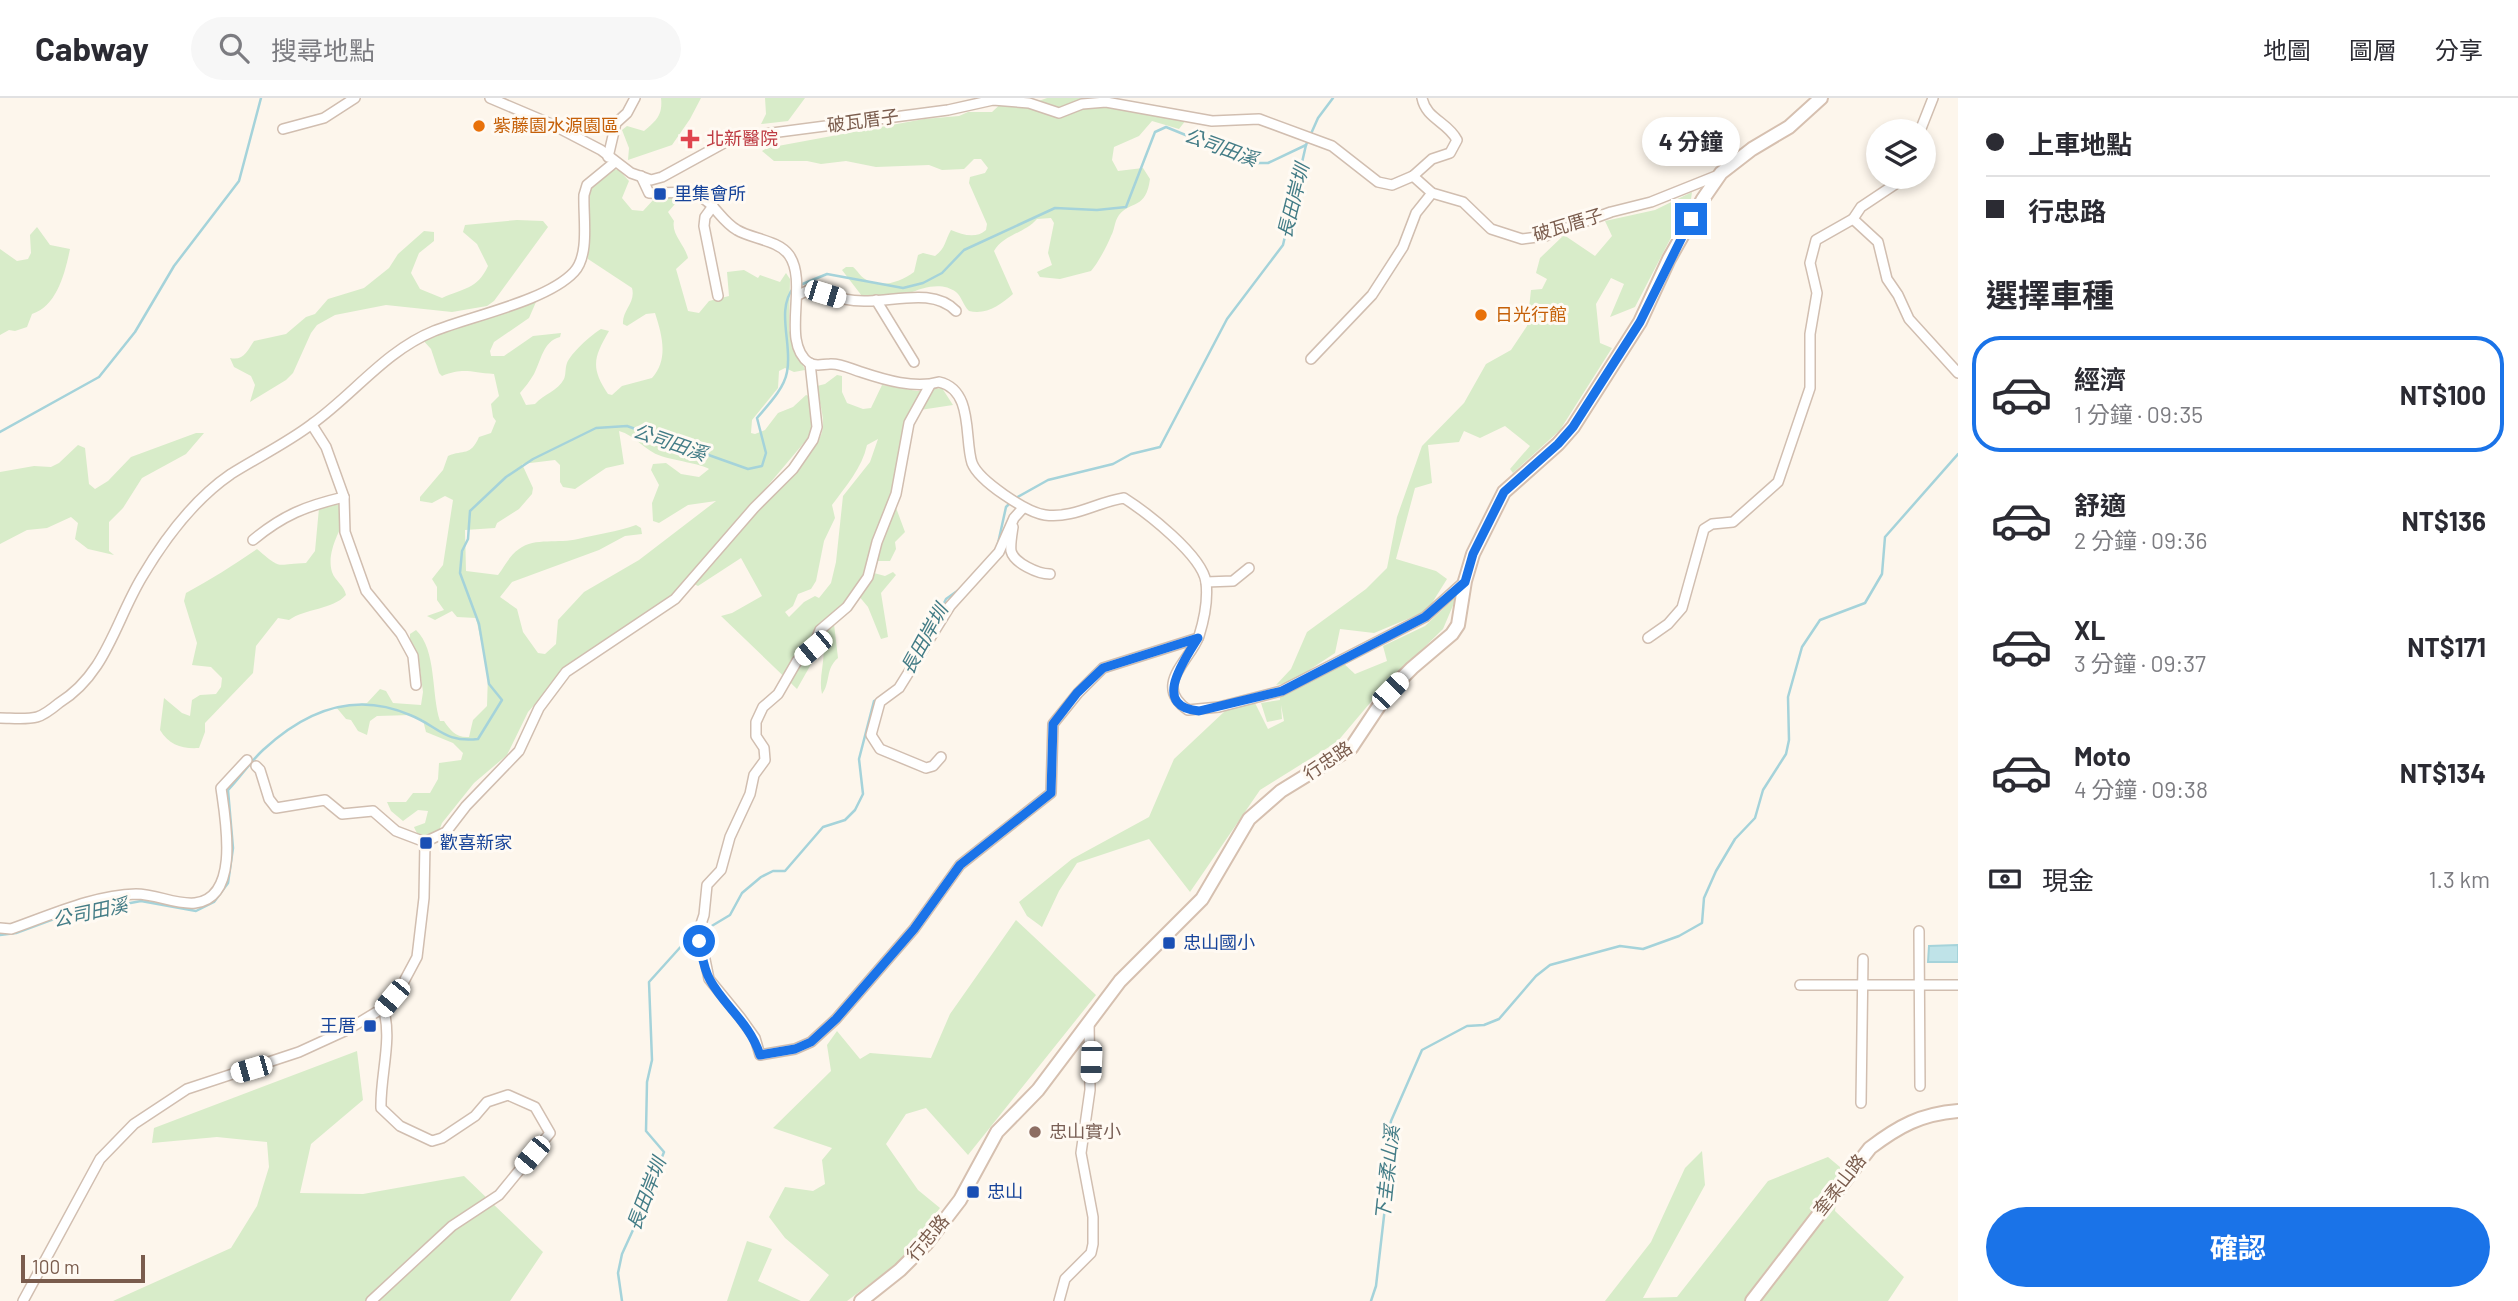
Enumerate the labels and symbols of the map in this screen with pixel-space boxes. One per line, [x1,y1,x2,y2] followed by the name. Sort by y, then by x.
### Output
[826,104,900,136] street label: 破瓦厝子
[493,114,619,136] place label: 紫藤園水源園區
[1642,117,1740,166] callout: 4 分鐘
[471,118,487,134] marker: 紫藤園水源園區
[1182,123,1264,171] water label: 公司田溪
[706,127,778,149] place label: 北新醫院
[680,129,700,149] marker: 北新醫院
[1272,158,1314,241] water label: 長田岸圳
[674,182,746,204] place label: 里集會所
[652,186,668,202] marker: 里集會所
[1530,203,1605,245] street label: 破瓦厝子
[1675,203,1707,235] route end
[802,278,849,310] car
[1495,303,1567,325] place label: 日光行館
[1473,307,1489,323] marker: 日光行館
[630,418,713,466] water label: 公司田溪
[895,597,953,678] water label: 長田岸圳
[791,626,836,670] car
[1368,669,1413,713] car
[1299,736,1356,784] street label: 行忠路
[440,831,512,853] place label: 歡喜新家
[418,835,434,851] marker: 歡喜新家
[50,892,132,931] water label: 公司田溪
[683,925,715,957] route start
[1183,931,1255,953] place label: 忠山國小
[1161,935,1177,951] marker: 忠山國小
[371,975,414,1021] car
[320,1014,356,1036] place label: 王厝
[362,1018,378,1034] marker: 王厝
[1080,1041,1103,1083] car
[228,1053,275,1085] car
[1049,1120,1121,1142] place label: 忠山實小
[1370,1122,1403,1221] water label: 下圭柔山溪
[1027,1124,1043,1140] marker: 忠山實小
[511,1132,554,1178] car
[1808,1149,1870,1220] street label: 奎柔山路
[621,1151,671,1233] water label: 長田岸圳
[987,1180,1023,1202] place label: 忠山
[965,1184,981,1200] marker: 忠山
[901,1210,953,1265] street label: 行忠路
[21,1252,145,1284] scale bar

